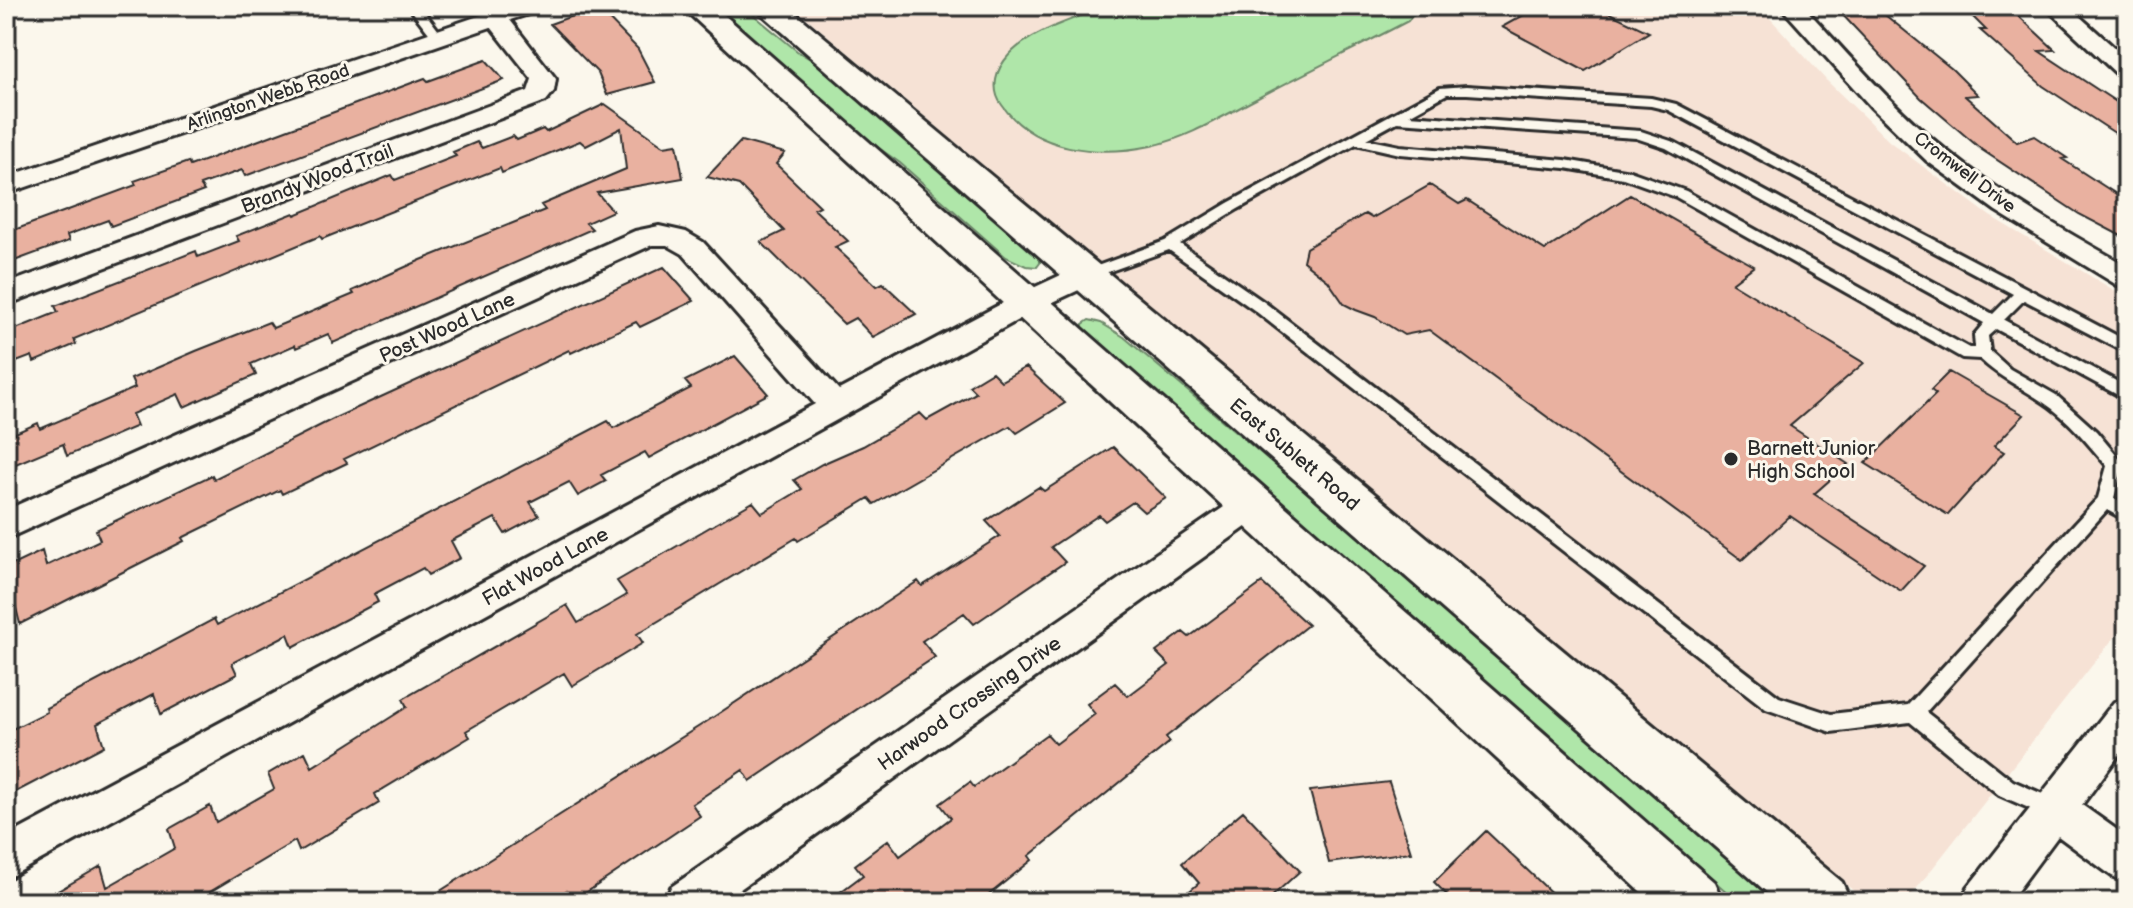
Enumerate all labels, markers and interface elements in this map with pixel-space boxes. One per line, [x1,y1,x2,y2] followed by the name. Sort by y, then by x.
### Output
[184,60,352,135] street label: Arlington Webb Road
[1910,127,2020,218] street label: Cromwell Drive
[238,139,397,219] street label: Brandy Wood Trail
[376,287,519,369] street label: Post Wood Lane
[1224,393,1364,516] street label: East Sublett Road
[1747,437,1876,484] place label: Barnett Junior High School
[1722,450,1740,468] marker: Barnett Junior High School
[478,522,613,611] street label: Flat Wood Lane
[873,631,1066,776] street label: Harwood Crossing Drive

